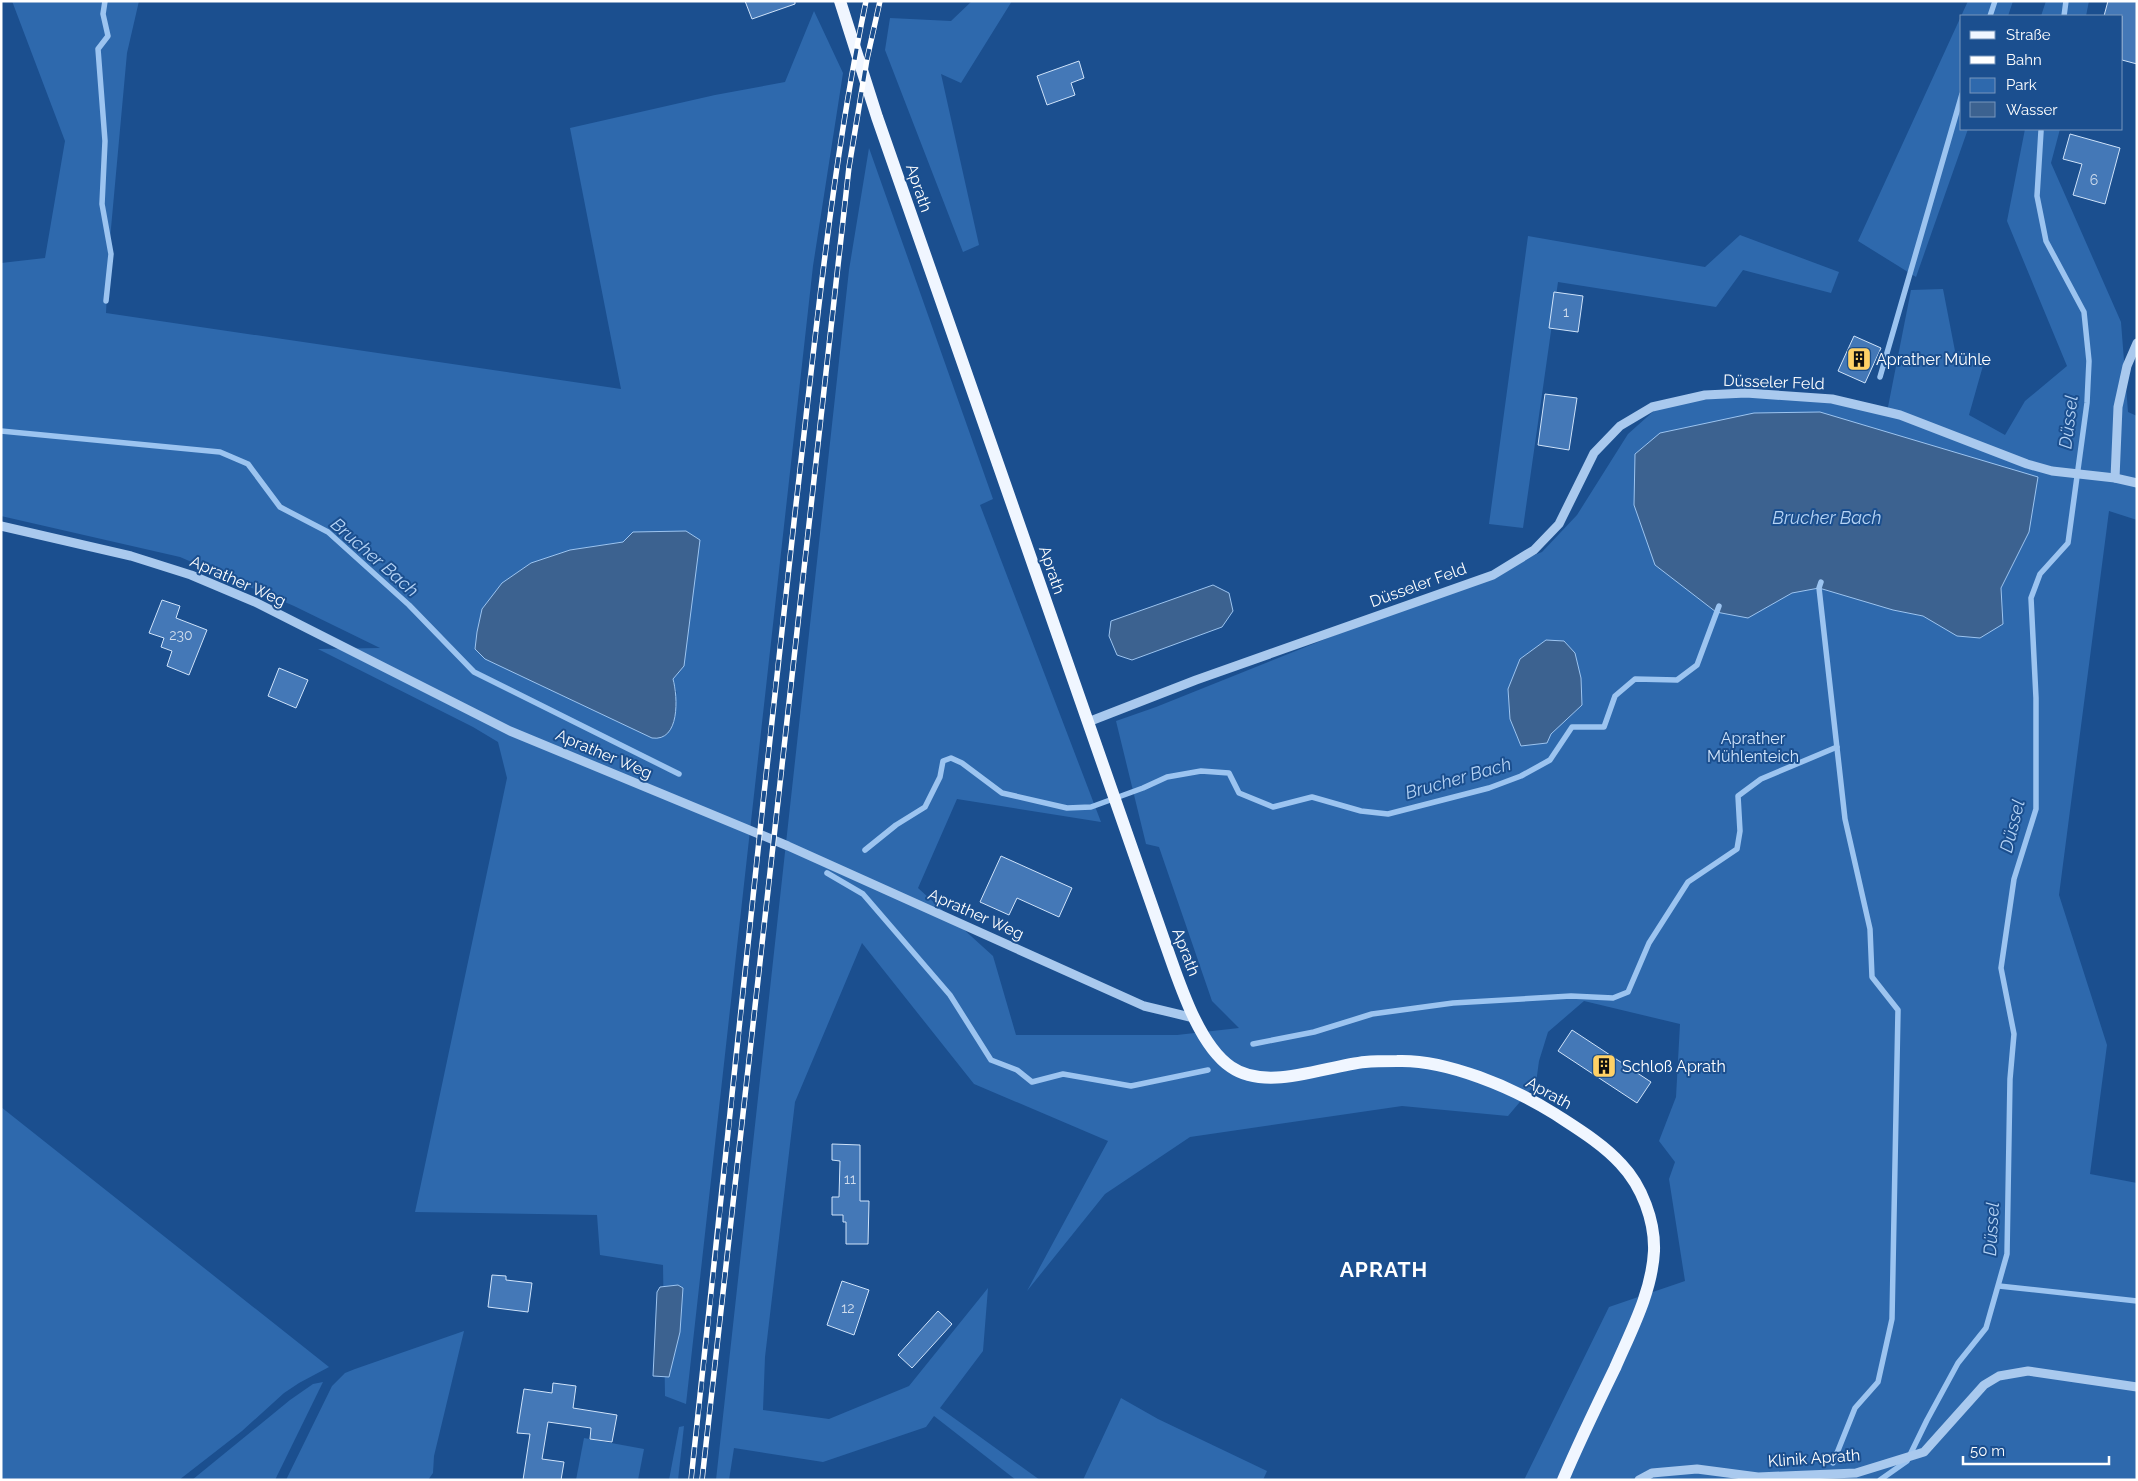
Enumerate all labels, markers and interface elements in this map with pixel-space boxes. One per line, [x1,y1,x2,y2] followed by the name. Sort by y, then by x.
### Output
[1960,15,2123,130] legend
[2006,26,2051,44] text: Straße
[2006,51,2042,69] text: Bahn
[2006,76,2037,94] text: Park
[2006,101,2058,119] text: Wasser
[902,161,936,215] street label: Aprath
[2090,172,2098,188] house number: 6
[1563,304,1569,320] house number: 1
[1846,346,1872,372] building icon: Aprather Mühle
[1876,350,1991,369] place label: Aprather Mühle
[1723,371,1825,393] street label: Düsseler Feld
[2054,394,2082,450] water label: Düssel
[1772,507,1882,528] water label: Brucher Bach
[327,513,423,601] water label: Brucher Bach
[1035,543,1069,597] street label: Aprath
[187,551,289,611] street label: Aprather Weg
[1367,559,1469,611] street label: Düsseler Feld
[169,627,193,643] house number: 230
[553,725,655,783] street label: Aprather Weg
[1707,729,1799,766] park label: Aprather Mühlenteich
[1403,753,1513,803] water label: Brucher Bach
[1995,797,2029,855] water label: Düssel
[925,884,1027,944] street label: Aprather Weg
[1168,925,1204,979] street label: Aprath
[1591,1053,1617,1079] building icon: Schloß Aprath
[1622,1057,1726,1076] place label: Schloß Aprath
[1523,1073,1575,1113] street label: Aprath
[844,1171,856,1187] house number: 11
[1979,1201,2003,1256] water label: Düssel
[1340,1257,1428,1282] district label: APRATH
[841,1300,855,1316] house number: 12
[1963,1434,2109,1466] scale bar
[1970,1442,2005,1460] text: 50 m
[1767,1445,1861,1471] street label: Klinik Aprath

